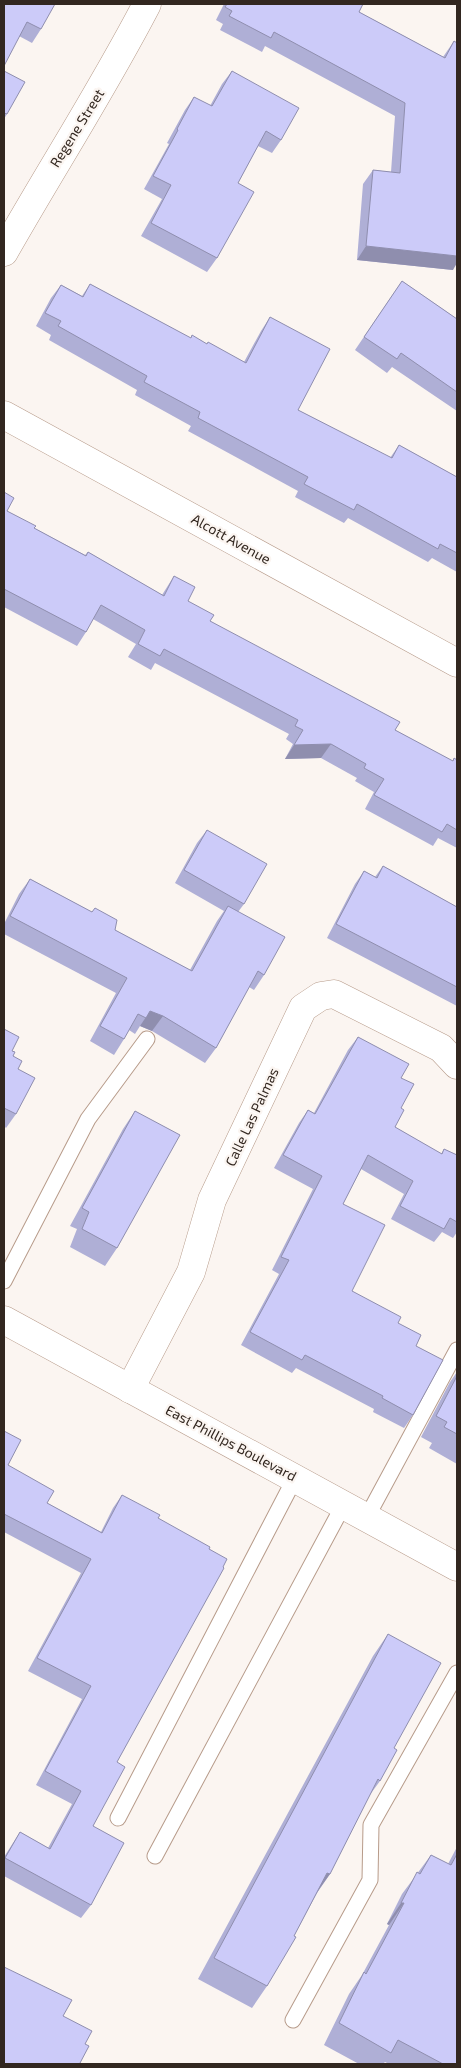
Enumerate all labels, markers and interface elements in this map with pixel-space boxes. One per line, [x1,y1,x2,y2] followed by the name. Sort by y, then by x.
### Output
[46,85,107,170] street label: Regene Street
[189,510,274,567] street label: Alcott Avenue
[221,1065,282,1169] street label: Calle Las Palmas
[163,1401,300,1484] street label: East Phillips Boulevard

